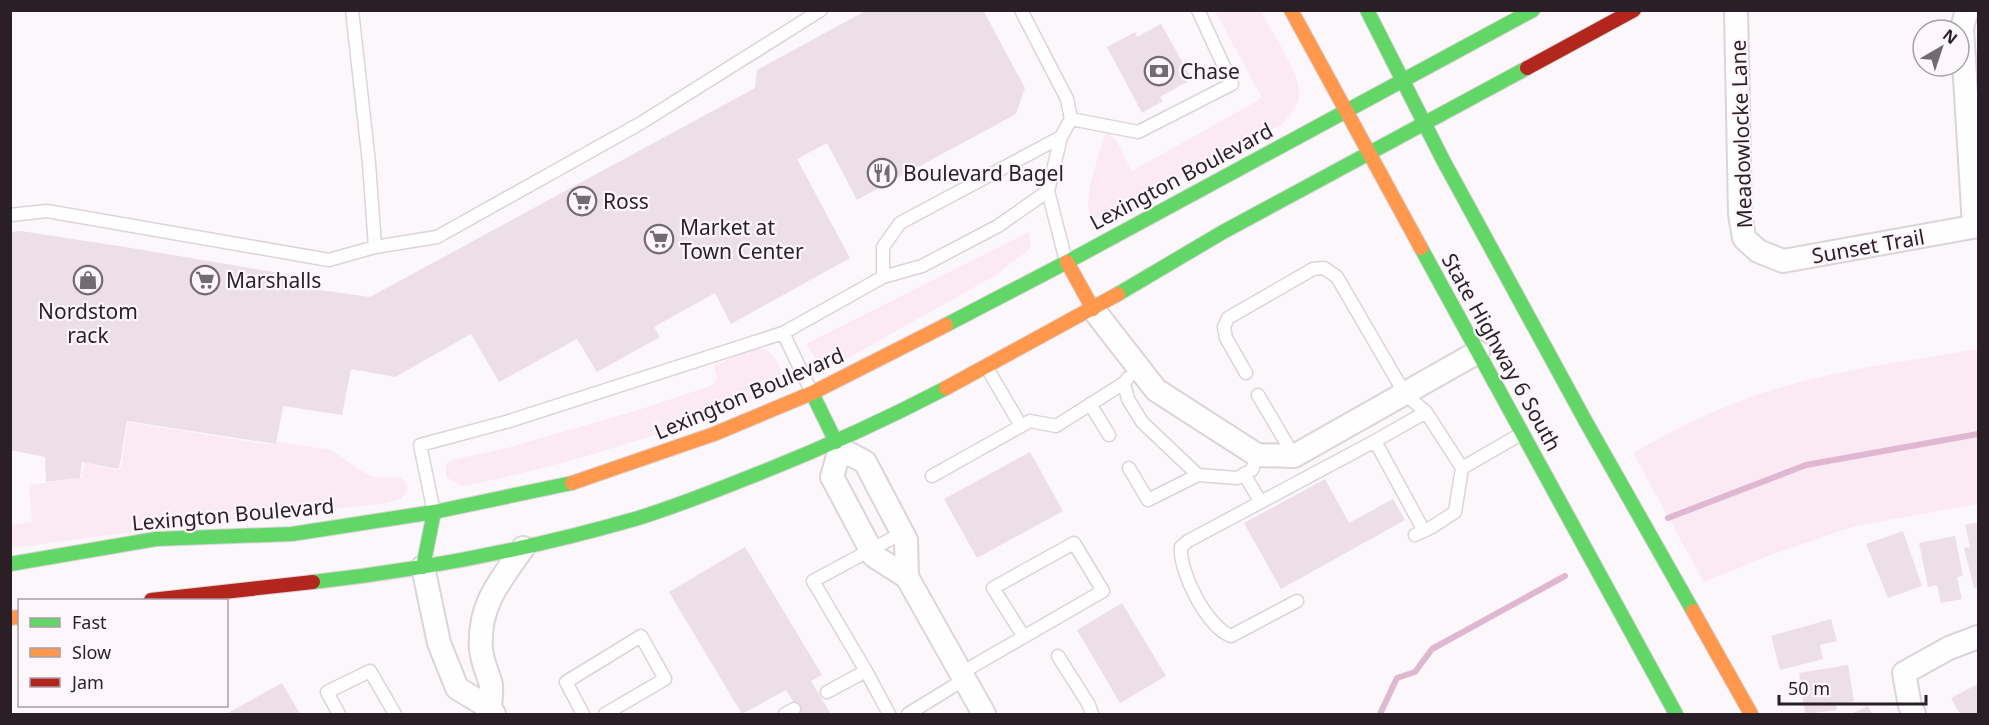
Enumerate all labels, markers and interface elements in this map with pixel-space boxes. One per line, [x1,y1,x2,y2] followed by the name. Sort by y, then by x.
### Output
[1911,18,1971,78] north arrow
[1938,24,1962,49] text: N
[1724,39,1758,229] street label: Meadowlocke Lane
[1143,55,1175,87] bank icon: Chase
[1180,57,1240,85] place label: Chase
[1085,116,1277,236] street label: Lexington Boulevard
[866,157,898,189] restaurant icon: Boulevard Bagel
[903,159,1064,187] place label: Boulevard Bagel
[566,185,598,217] supermarket icon: Ross
[603,187,649,215] place label: Ross
[680,213,804,265] place label: Market at Town Center
[1809,222,1927,270] street label: Sunset Trail
[643,223,675,255] supermarket icon: Market at Town Center
[1436,248,1568,456] street label: State Highway 6 South
[72,264,104,296] shop icon: Nordstom rack
[189,264,221,296] supermarket icon: Marshalls
[226,266,321,294] place label: Marshalls
[38,297,138,349] place label: Nordstom rack
[650,340,848,446] street label: Lexington Boulevard
[130,491,336,537] street label: Lexington Boulevard
[18,599,228,707] legend
[72,610,107,634] text: Fast
[72,640,111,664] text: Slow
[1779,668,1926,706] scale bar
[70,670,104,694] text: Jam
[1788,676,1830,700] text: 50 m

